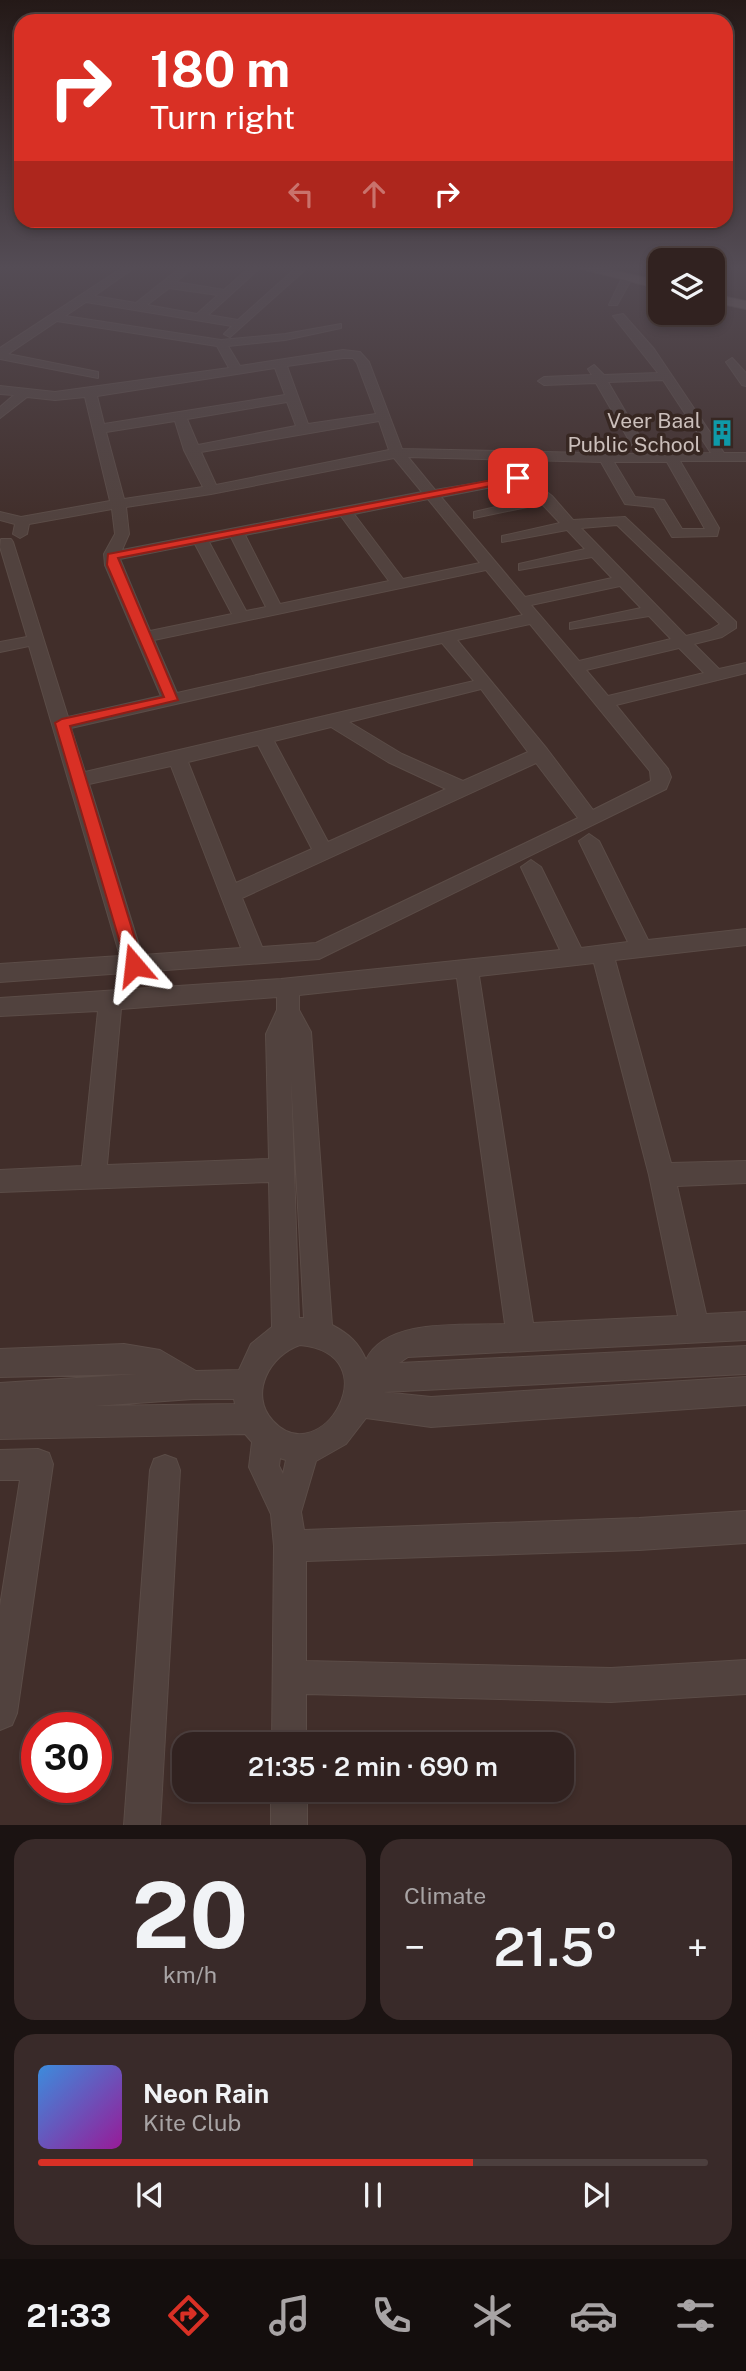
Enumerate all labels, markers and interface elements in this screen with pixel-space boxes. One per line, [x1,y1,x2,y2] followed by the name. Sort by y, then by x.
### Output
[150,40,290,98] text: 180 m
[35,42,126,133] icon: right
[150,99,295,136] text: Turn right
[282,175,320,213] icon: left
[355,175,393,213] icon: ahead
[428,175,466,213] icon: right
[648,248,725,325] map controls
[648,248,725,325] button: layers
[567,408,701,457] place label: Veer Baal Public School
[707,418,737,448] building icon: Veer Baal Public School
[488,448,548,508] pin
[499,459,537,497] icon: arrive
[97,928,171,1002] position arrow
[21,1712,112,1803] speed limit sign: 30
[248,1751,498,1782] text: 21:35 · 2 min · 690 m
[132,1862,248,1968] text: 20
[404,1882,486,1909] text: Climate
[493,1917,619,1978] text: 21.5°
[404,1925,425,1970] text: −
[687,1925,708,1970] text: +
[163,1961,217,1988] text: km/h
[143,2078,269,2109] text: Neon Rain
[143,2109,241,2136] text: Kite Club
[131,2176,169,2214] icon: previous
[354,2176,392,2214] icon: pause
[577,2176,615,2214] icon: next
[164,2291,213,2340] icon: directions
[265,2291,314,2340] icon: music
[367,2291,416,2340] icon: phone
[468,2291,517,2340] icon: climate
[569,2291,618,2340] icon: car
[671,2291,720,2340] icon: filters
[26,2297,111,2334] text: 21:33

